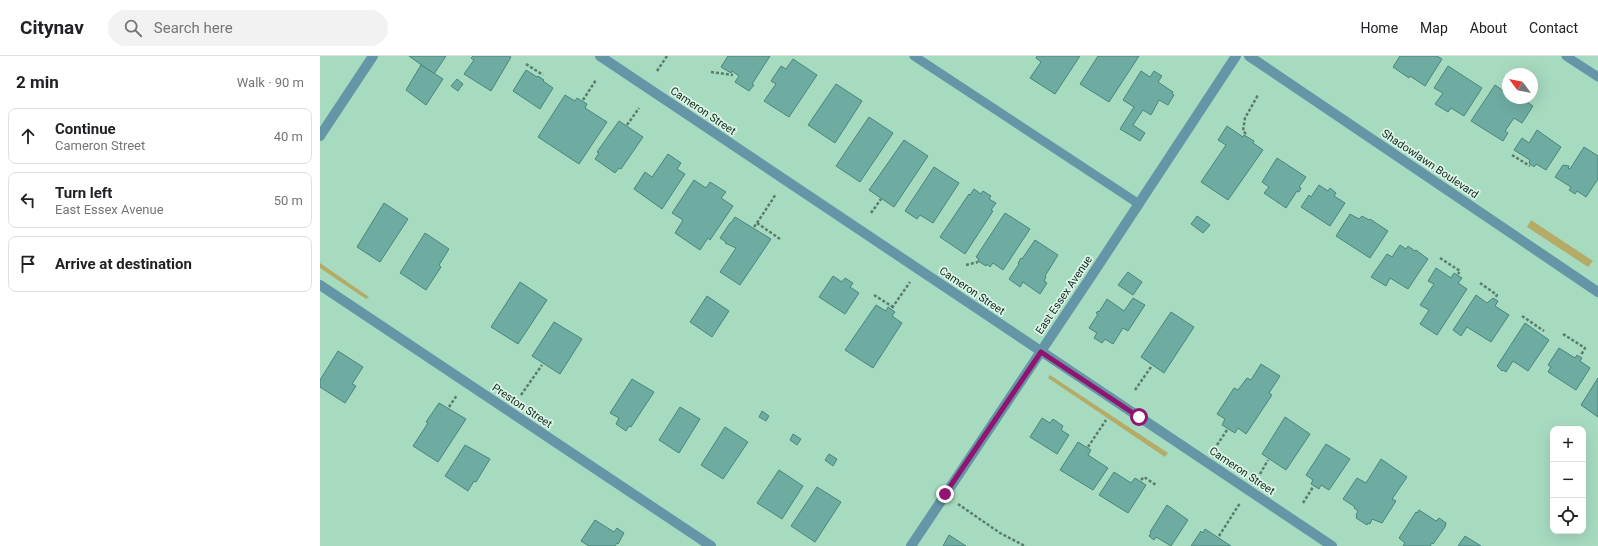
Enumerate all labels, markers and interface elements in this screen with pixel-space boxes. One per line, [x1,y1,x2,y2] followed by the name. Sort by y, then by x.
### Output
[108,10,388,46] search box
[20,16,84,39] text: Citynav
[122,17,144,39] icon: search
[154,19,233,37] text: Search here
[1360,20,1398,36] text: Home
[1420,20,1448,36] text: Map
[1470,20,1507,36] text: About
[1529,20,1578,36] text: Contact
[1502,68,1538,104] north arrow
[16,72,59,92] text: 2 min
[237,75,304,90] text: Walk · 90 m
[668,84,739,138] street label: Cameron Street
[55,120,116,138] text: Continue
[17,125,39,147] icon: ahead
[1379,127,1481,201] street label: Shadowlawn Boulevard
[274,129,303,144] text: 40 m
[55,138,145,153] text: Cameron Street
[55,184,112,202] text: Turn left
[17,189,39,211] icon: left
[274,193,303,208] text: 50 m
[55,202,164,217] text: East Essex Avenue
[17,253,39,275] icon: arrive
[1033,253,1095,337] street label: East Essex Avenue
[55,255,192,273] text: Arrive at destination
[937,264,1008,318] street label: Cameron Street
[489,381,555,431] street label: Preston Street
[1130,408,1148,426] route start
[1550,426,1586,534] map controls
[1550,426,1586,462] button: +
[1207,444,1278,498] street label: Cameron Street
[1550,462,1586,498] button: −
[936,485,954,503] route end
[1550,498,1586,534] button: locate

